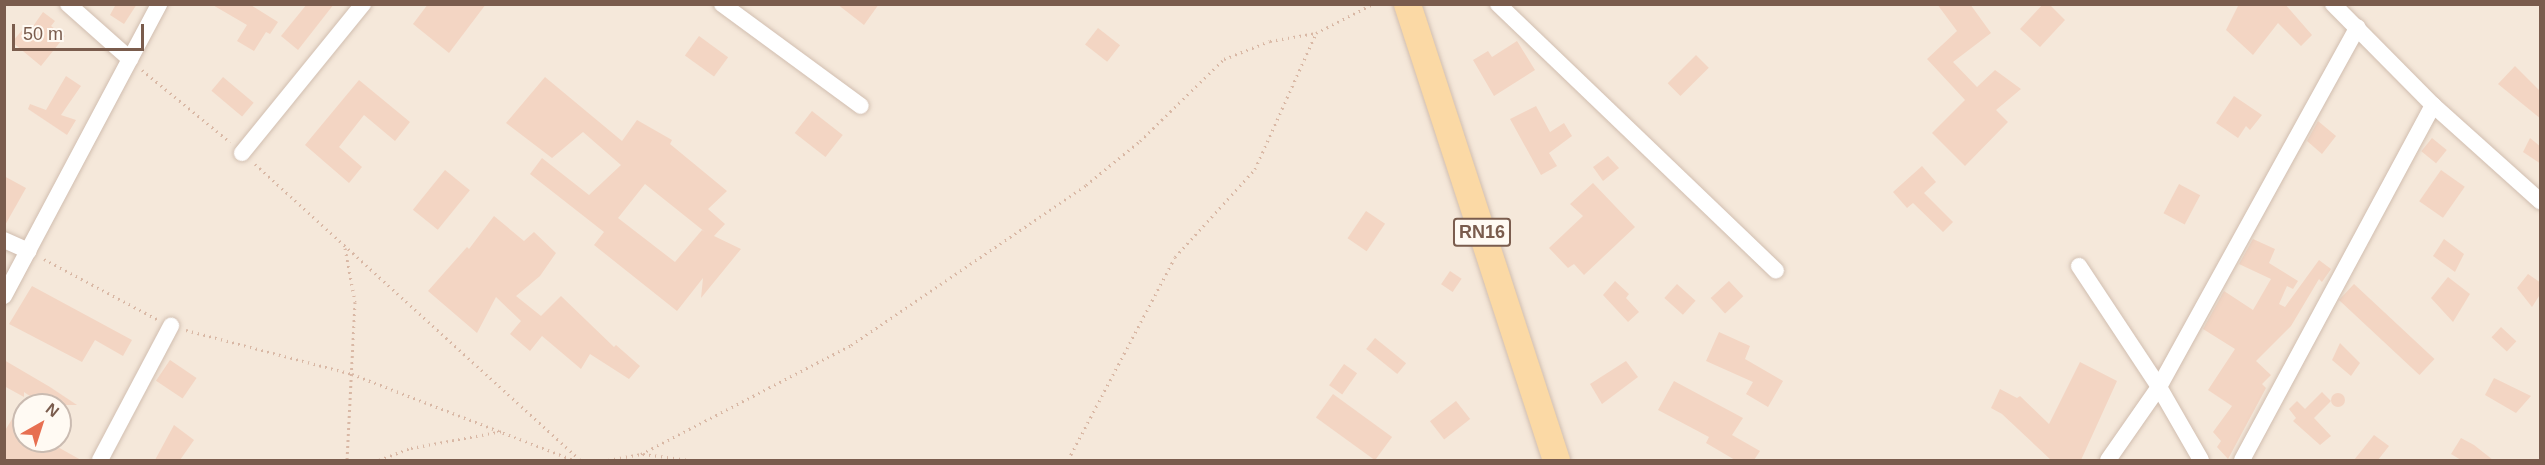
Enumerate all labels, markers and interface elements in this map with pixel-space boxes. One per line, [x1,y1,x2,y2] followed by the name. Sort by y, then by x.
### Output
[15,12,147,50] scale bar
[23,24,63,44] text: 50 m
[1452,217,1512,247] road number: RN16
[12,393,72,453] north arrow
[43,400,62,420] text: N

